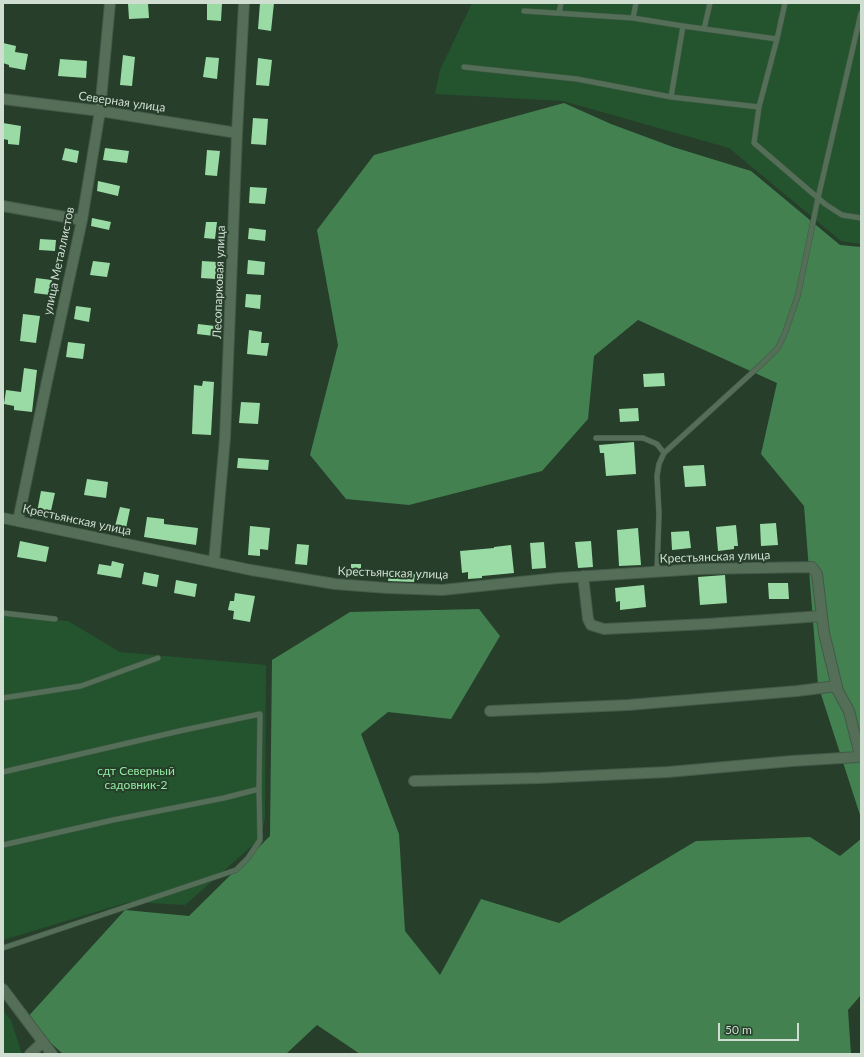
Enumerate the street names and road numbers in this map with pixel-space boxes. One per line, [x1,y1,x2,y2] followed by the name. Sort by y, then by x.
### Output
[78,89,166,115] street label: Северная улица
[40,206,78,316] street label: улица Металлистов
[210,225,228,339] street label: Лесопарковая улица
[21,501,133,539] street label: Крестьянская улица
[659,548,771,566] street label: Крестьянская улица
[337,564,449,582] street label: Крестьянская улица

